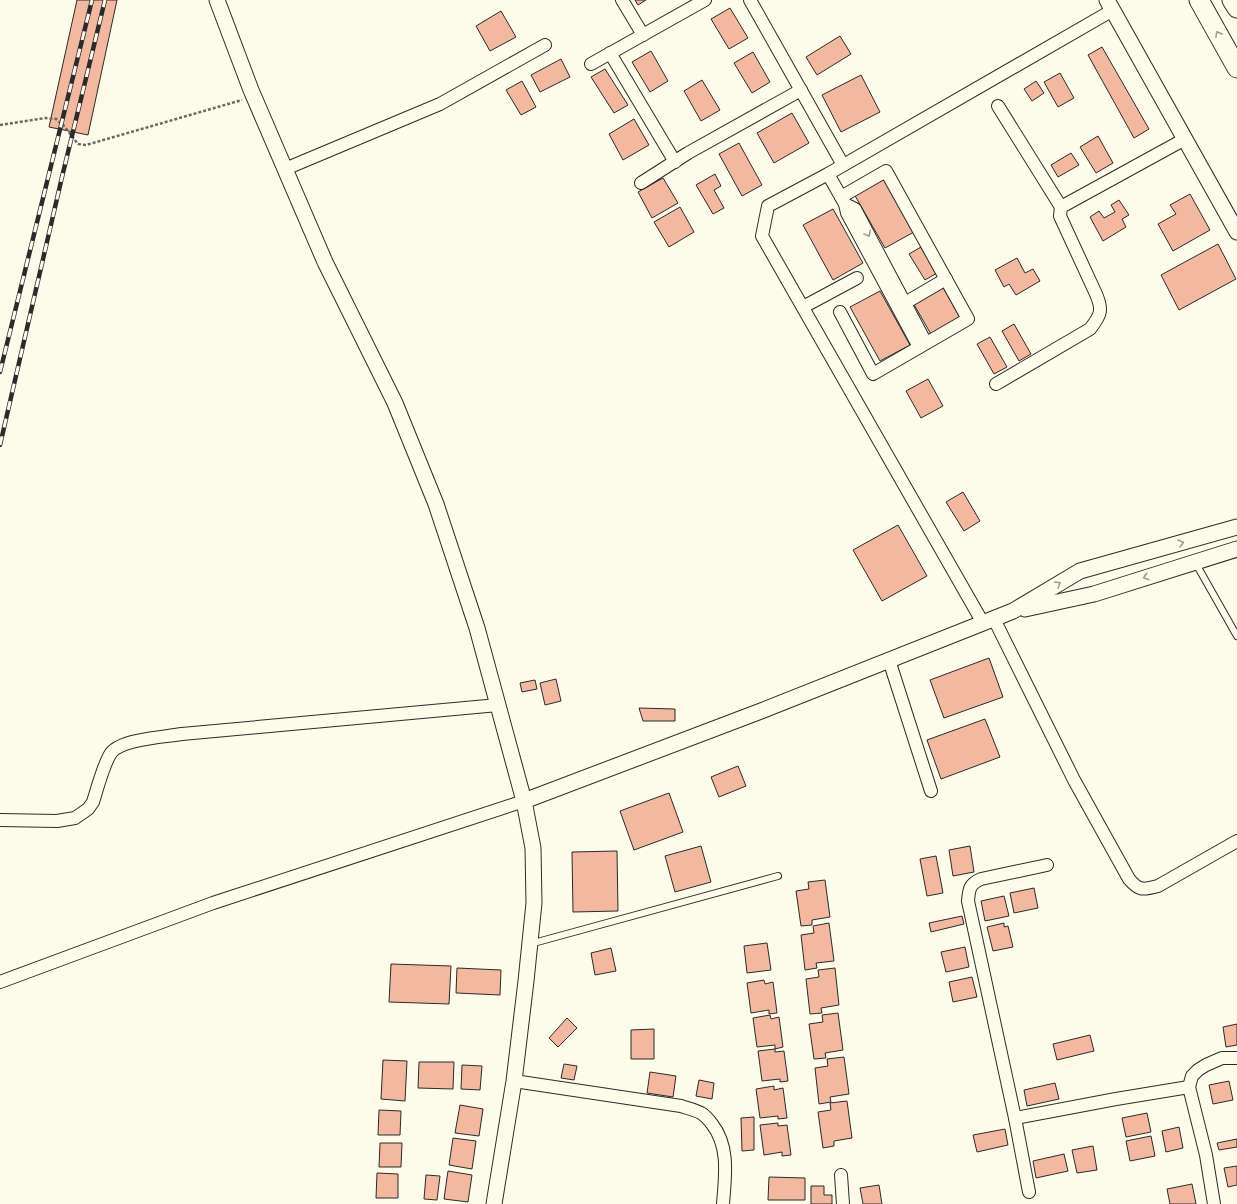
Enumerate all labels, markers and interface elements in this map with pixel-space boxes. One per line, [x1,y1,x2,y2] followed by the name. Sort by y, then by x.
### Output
[1216,31,1223,38] one-way arrow
[863,230,871,237] one-way arrow
[1177,539,1184,548] one-way arrow
[1143,572,1150,581] one-way arrow
[1054,581,1061,589] one-way arrow

